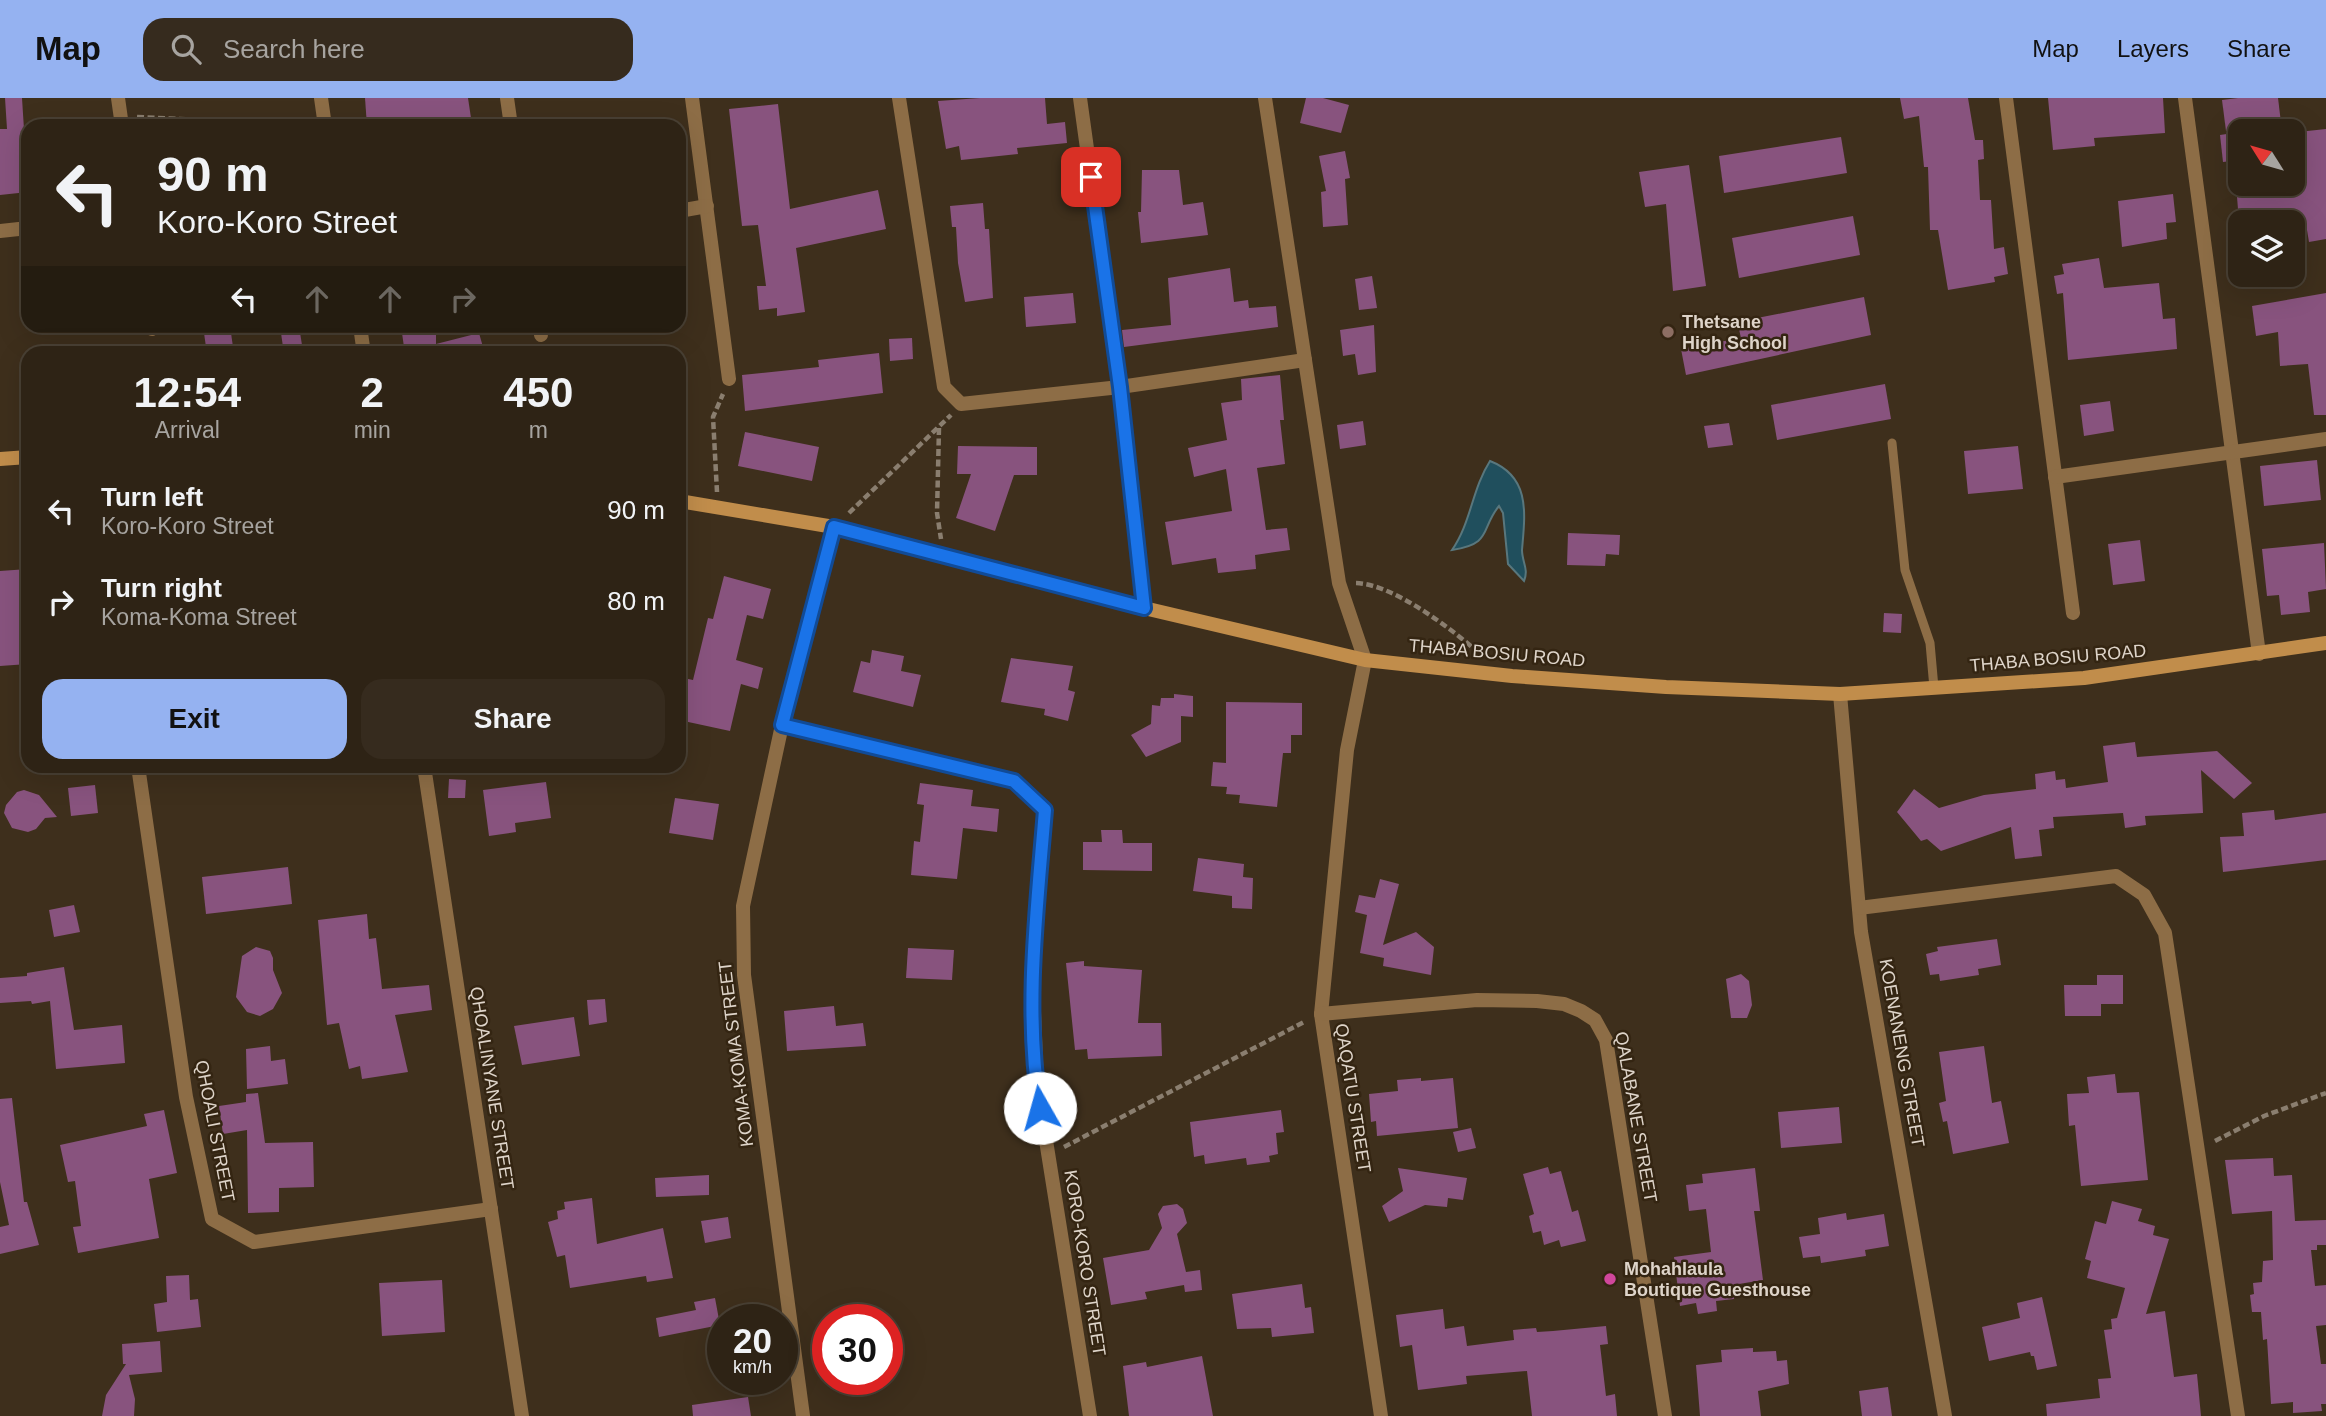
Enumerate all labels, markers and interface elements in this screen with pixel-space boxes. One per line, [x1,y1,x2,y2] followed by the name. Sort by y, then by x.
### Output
[143,18,633,81] search box
[35,30,101,67] text: Map
[167,30,205,68] icon: search
[223,34,365,64] text: Search here
[2032,35,2079,62] text: Map
[2117,35,2189,62] text: Layers
[2227,35,2291,62] text: Share
[2228,119,2305,196] north arrow
[2228,119,2305,287] map controls
[42,147,133,238] icon: left
[157,147,269,201] text: 90 m
[1061,147,1121,207] pin
[1072,158,1110,196] icon: arrive
[157,204,397,240] text: Koro-Koro Street
[2228,210,2305,287] button: layers
[225,280,263,318] icon: left
[298,280,336,318] icon: ahead
[371,280,409,318] icon: ahead
[444,280,482,318] icon: right
[1682,312,1787,353] place label: Thetsane High School
[1660,324,1676,340] marker: Thetsane High School
[134,369,241,416] text: 12:54
[360,369,384,416] text: 2
[503,369,573,416] text: 450
[155,417,220,443] text: Arrival
[354,417,391,443] text: min
[529,417,548,443] text: m
[101,482,203,512] text: Turn left
[42,492,80,530] icon: left
[607,495,665,525] text: 90 m
[101,513,274,539] text: Koro-Koro Street
[101,573,222,603] text: Turn right
[42,583,80,621] icon: right
[607,586,665,616] text: 80 m
[101,604,297,630] text: Koma-Koma Street
[1408,635,1586,671] street label: THABA BOSIU ROAD
[1969,640,2147,676] street label: THABA BOSIU ROAD
[42,679,347,759] button: Exit
[361,679,665,759] button: Share
[1876,957,1928,1149] street label: KOENANENG STREET
[715,960,757,1148] street label: KOMA-KOMA STREET
[466,985,518,1191] street label: QHOALINYANE STREET
[1331,1022,1375,1174] street label: QAQATU STREET
[1611,1030,1661,1204] street label: QALABANE STREET
[191,1058,239,1204] street label: QHOALI STREET
[1003,1071,1077,1145] position arrow
[1060,1169,1110,1357] street label: KORO-KORO STREET
[1624,1259,1811,1300] place label: Mohahlaula Boutique Guesthouse
[1602,1271,1618,1287] marker: Mohahlaula Boutique Guesthouse
[812,1304,903,1395] speed limit sign: 30
[733,1321,772,1360] text: 20
[733,1357,772,1377] text: km/h

